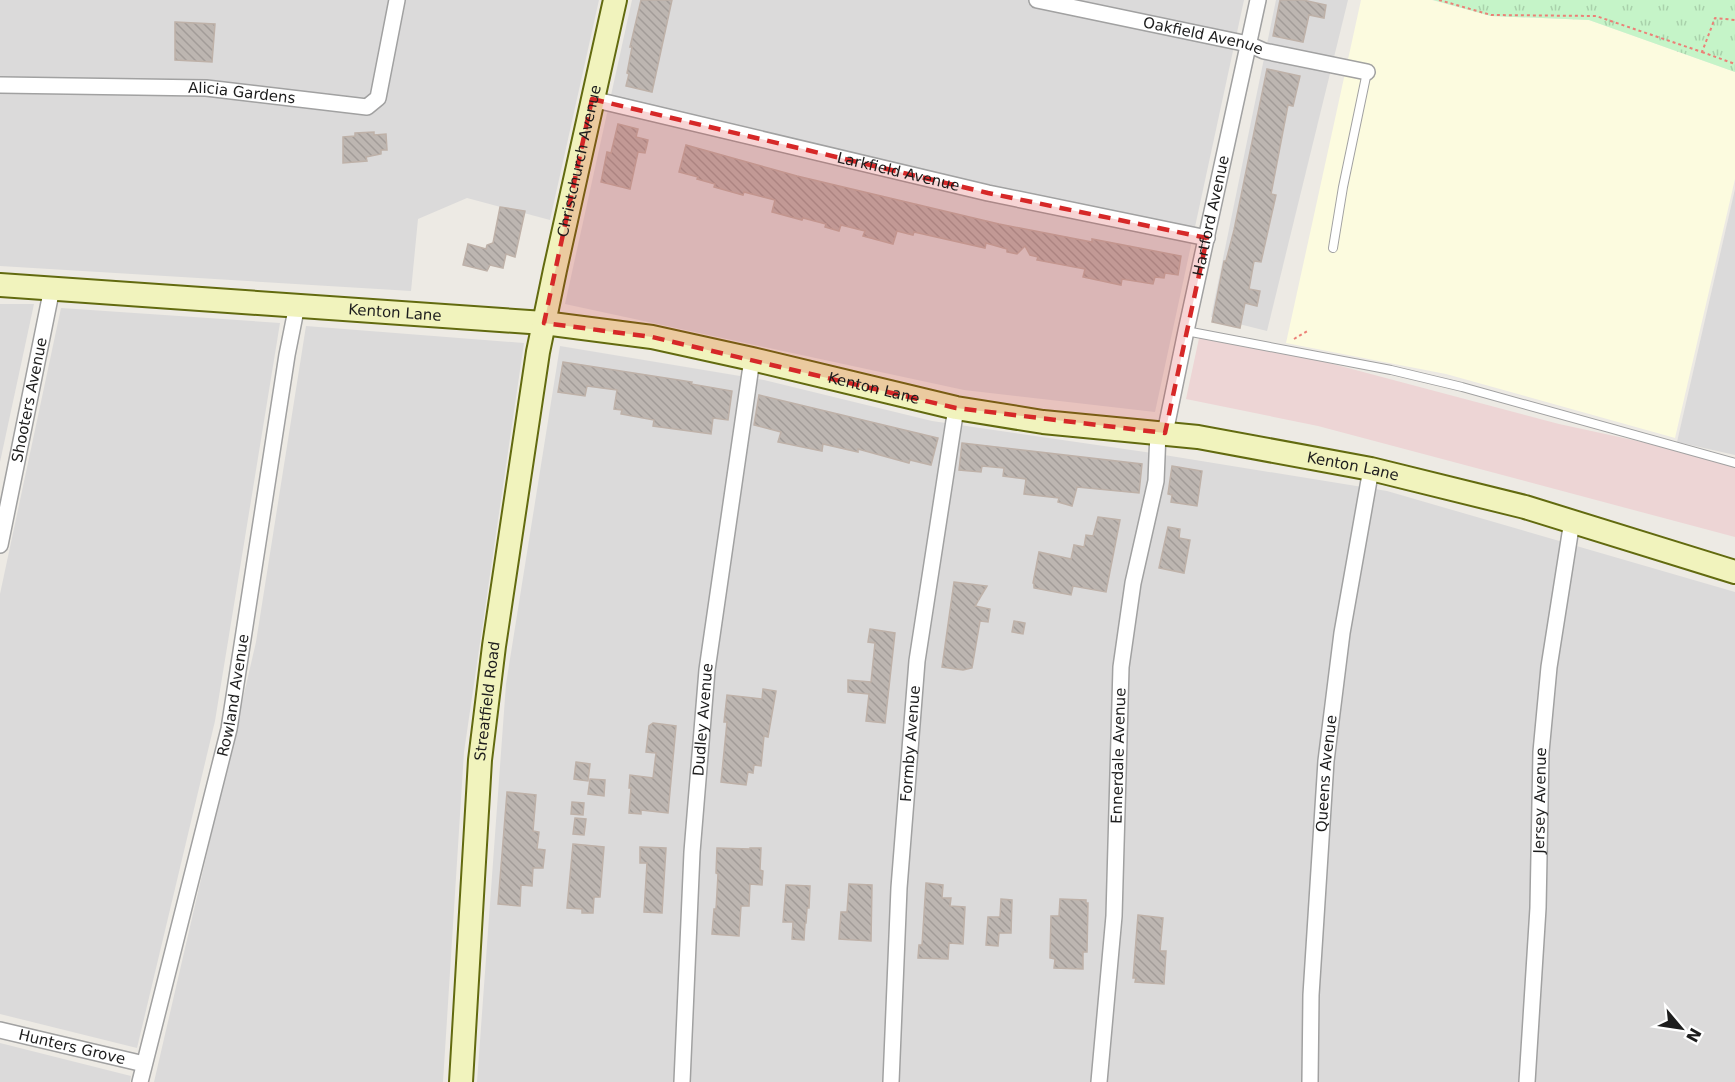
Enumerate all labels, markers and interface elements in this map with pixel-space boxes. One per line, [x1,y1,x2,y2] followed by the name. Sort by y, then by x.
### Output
[1142,13,1266,59] street label: Oakfield Avenue
[188,79,297,107] street label: Alicia Gardens
[554,83,605,239] street label: Christchurch Avenue
[835,149,962,195] street label: Larkfield Avenue
[1189,154,1233,278] street label: Hartford Avenue
[348,300,442,325] street label: Kenton Lane
[8,336,51,464] street label: Shooters Avenue
[826,369,921,408] street label: Kenton Lane
[1305,448,1401,485] street label: Kenton Lane
[213,633,253,758] street label: Rowland Avenue
[471,640,504,762] street label: Streatfield Road
[689,662,717,777] street label: Dudley Avenue
[897,685,924,803] street label: Formby Avenue
[1108,687,1129,824] street label: Ennerdale Avenue
[1312,714,1341,833] street label: Queens Avenue
[1530,746,1550,855] street label: Jersey Avenue
[1651,998,1711,1058] north arrow
[1682,1025,1705,1045] text: N
[17,1026,127,1068] street label: Hunters Grove

